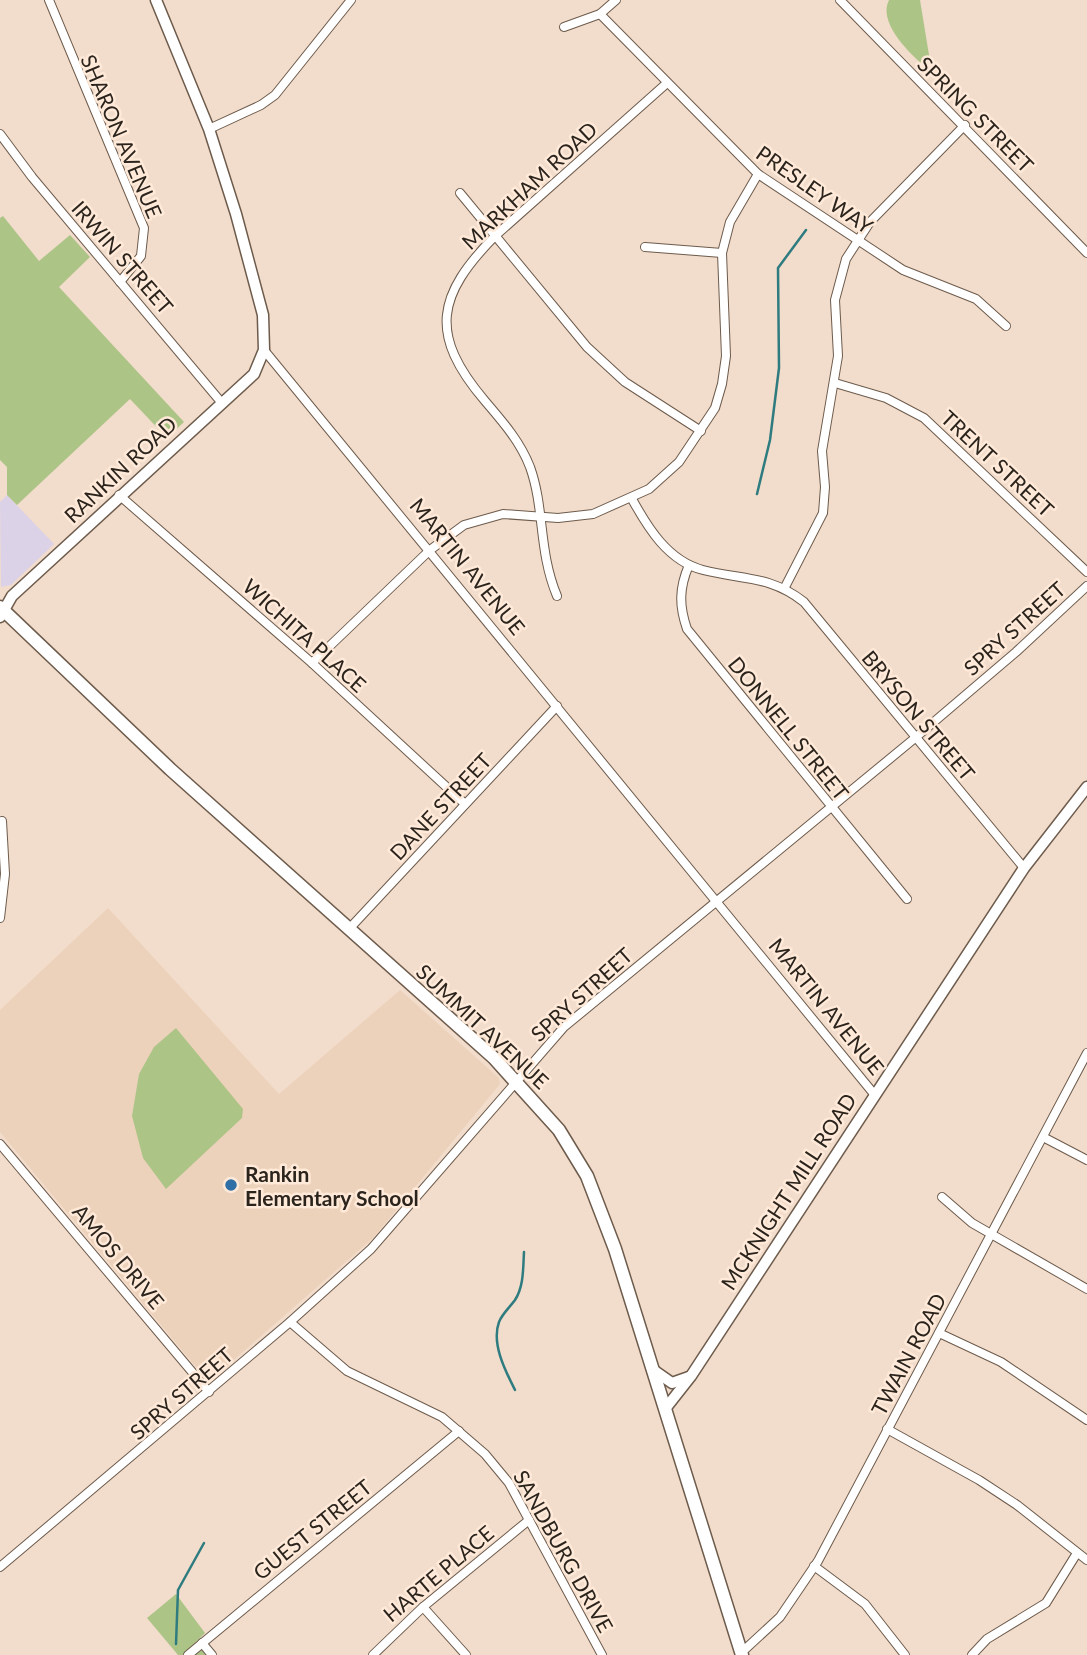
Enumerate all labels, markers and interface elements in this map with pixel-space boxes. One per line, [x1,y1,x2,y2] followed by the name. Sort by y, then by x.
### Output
[76,50,168,222] street label: SHARON AVENUE
[913,51,1039,177] street label: SPRING STREET
[456,116,602,254] street label: MARKHAM ROAD
[752,140,879,239] street label: PRESLEY WAY
[67,195,179,319] street label: IRWIN STREET
[937,405,1060,522] street label: TRENT STREET
[59,411,181,527] street label: RANKIN ROAD
[405,493,531,639] street label: MARTIN AVENUE
[238,573,372,697] street label: WICHITA PLACE
[958,576,1070,680] street label: SPRY STREET
[857,645,981,786] street label: BRYSON STREET
[724,651,855,805] street label: DONNELL STREET
[384,747,496,865] street label: DANE STREET
[764,933,890,1079] street label: MARTIN AVENUE
[525,942,637,1046] street label: SPRY STREET
[412,958,554,1094] street label: SUMMIT AVENUE
[715,1088,861,1294] street label: MCKNIGHT MILL ROAD
[245,1161,419,1210] place label: Rankin Elementary School
[223,1177,239,1193] marker: Rankin Elementary School
[68,1199,170,1313] street label: AMOS DRIVE
[865,1289,951,1419] street label: TWAIN ROAD
[125,1341,238,1444] street label: SPRY STREET
[509,1466,619,1636] street label: SANDBURG DRIVE
[248,1473,377,1584] street label: GUEST STREET
[378,1520,498,1626] street label: HARTE PLACE

